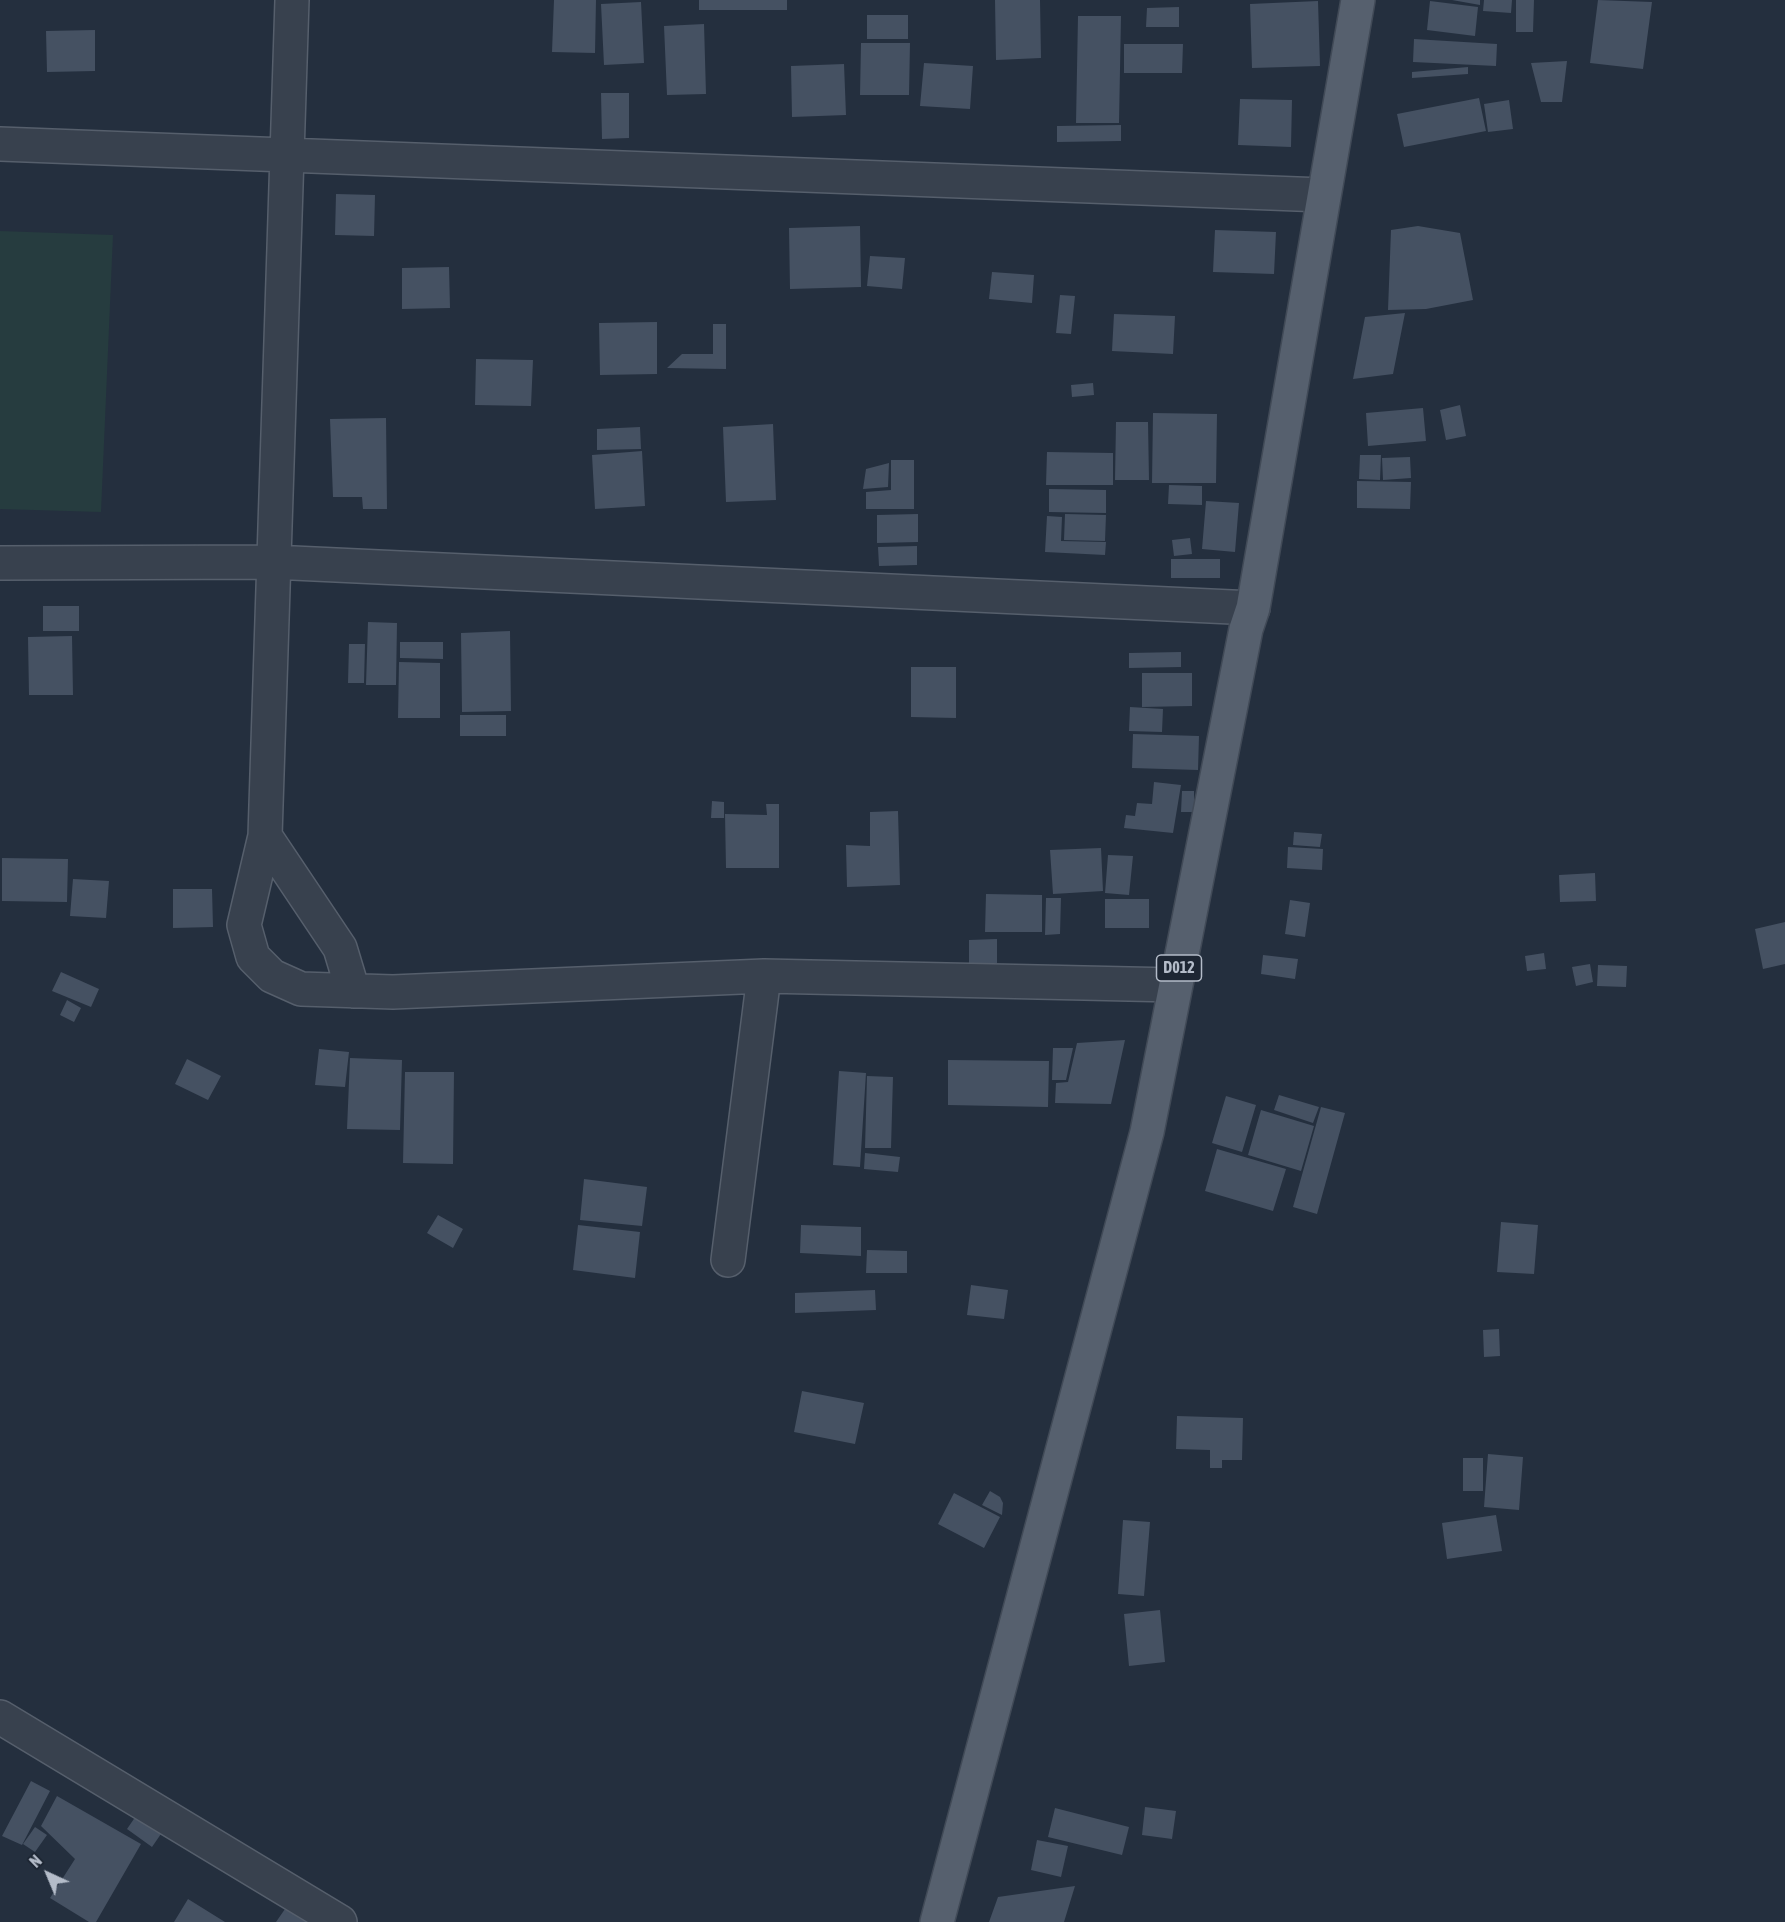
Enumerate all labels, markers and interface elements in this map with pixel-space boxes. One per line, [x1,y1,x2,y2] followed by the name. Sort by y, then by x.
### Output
[1156,955,1202,981] road number: D012
[18,1844,78,1904] north arrow
[26,1851,45,1871] text: N

